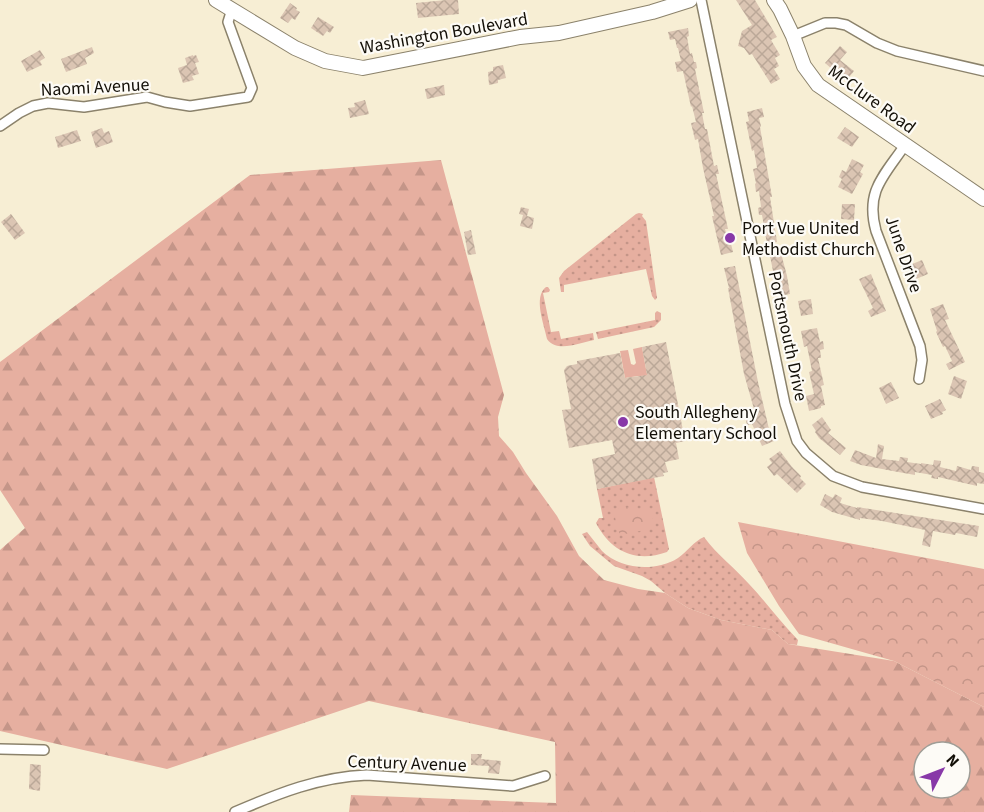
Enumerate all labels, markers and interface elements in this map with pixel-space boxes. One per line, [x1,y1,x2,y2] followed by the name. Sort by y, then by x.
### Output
[358,6,530,61] street label: Washington Boulevard
[823,59,921,140] street label: McClure Road
[40,72,150,103] street label: Naomi Avenue
[879,212,928,296] street label: June Drive
[742,216,875,262] place label: Port Vue United Methodist Church
[723,231,737,245] marker: Port Vue United Methodist Church
[762,269,813,403] street label: Portsmouth Drive
[635,400,777,446] place label: South Allegheny Elementary School
[616,415,630,429] marker: South Allegheny Elementary School
[912,740,972,800] north arrow
[347,749,467,778] street label: Century Avenue
[941,749,964,772] text: N

